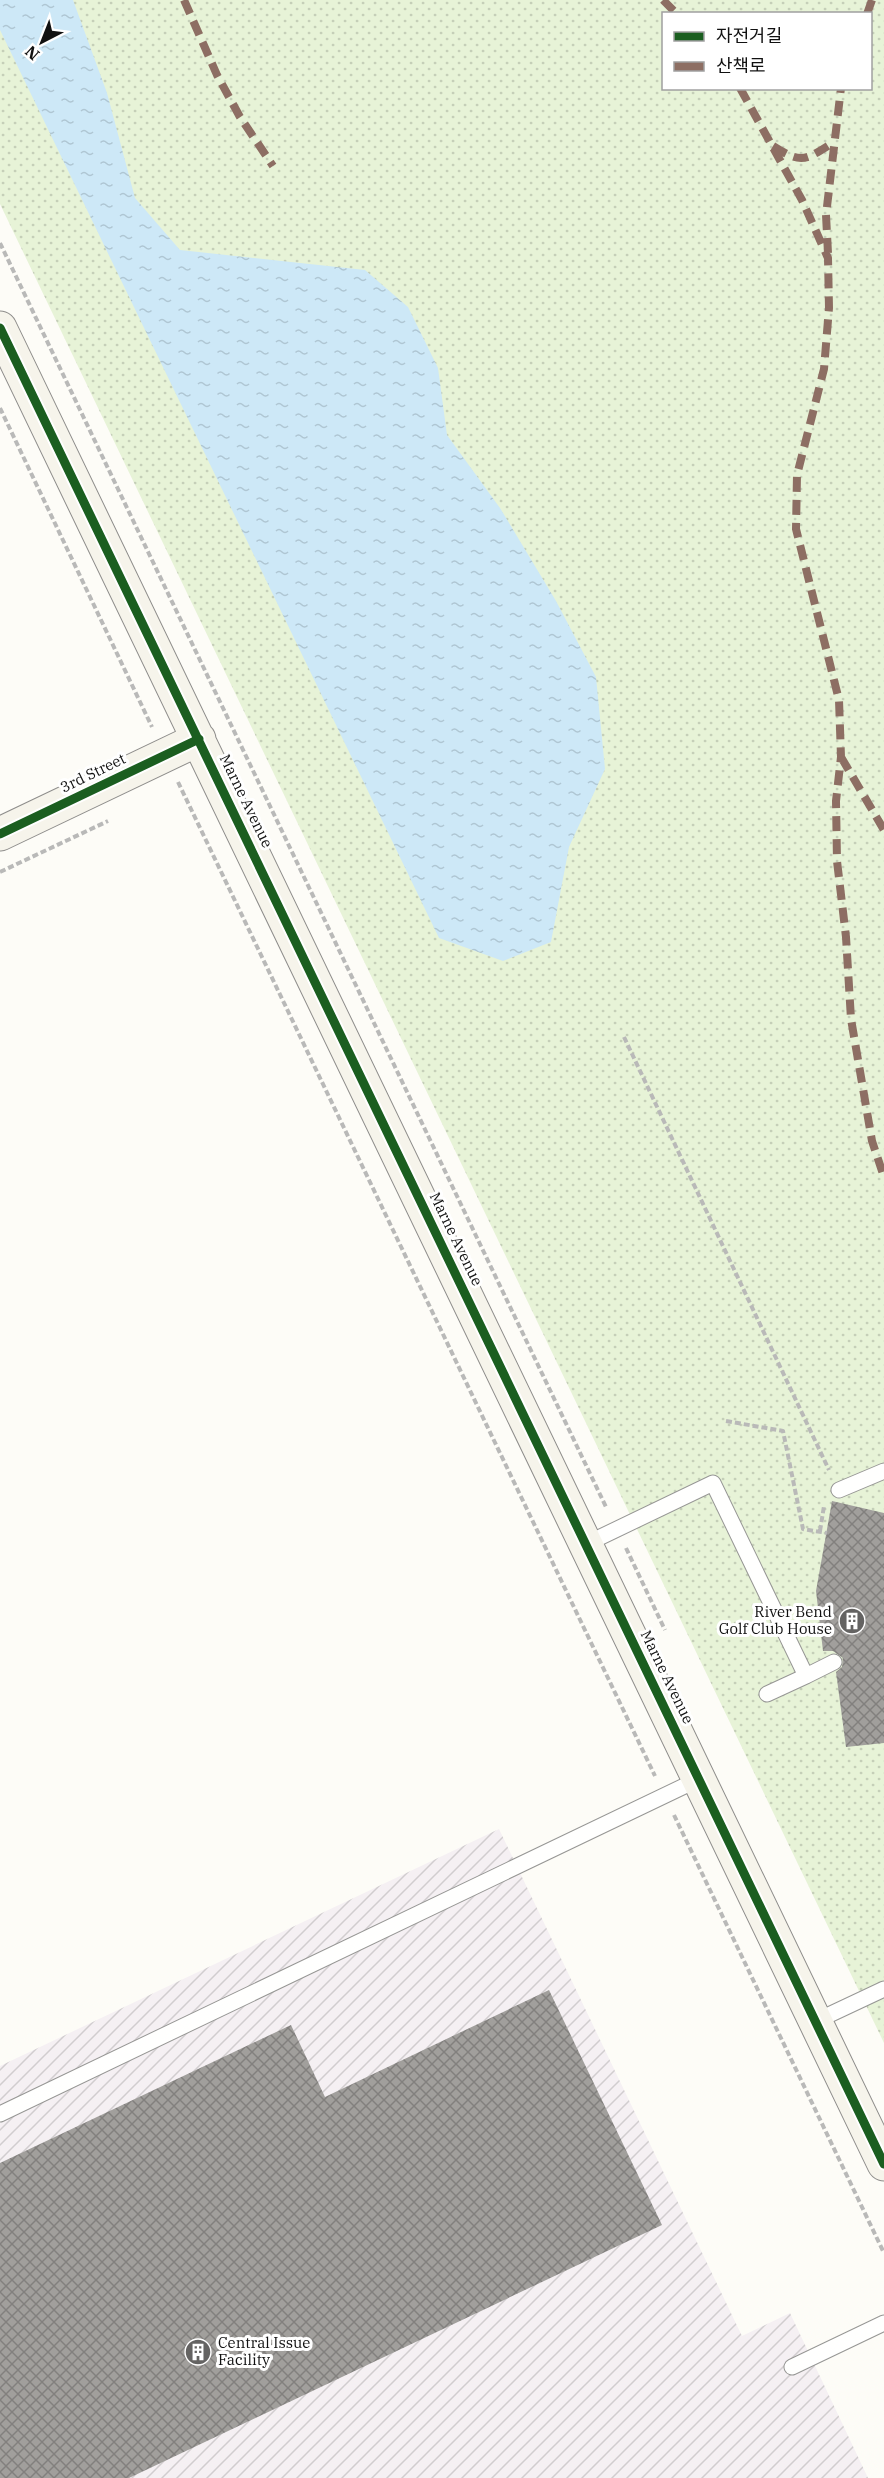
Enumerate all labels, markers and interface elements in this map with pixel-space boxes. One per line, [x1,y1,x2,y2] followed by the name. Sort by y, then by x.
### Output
[12,12,72,72] north arrow
[662,12,872,90] legend
[716,24,782,47] text: 자전거길
[21,41,43,65] text: N
[716,54,766,77] text: 산책로
[57,749,129,797] street label: 3rd Street
[216,751,277,851] street label: Marne Avenue
[426,1189,487,1289] street label: Marne Avenue
[719,1602,832,1638] place label: River Bend Golf Club House
[837,1606,867,1636] building icon: River Bend Golf Club House
[637,1627,698,1727] street label: Marne Avenue
[218,2333,310,2369] place label: Central Issue Facility
[183,2337,213,2367] building icon: Central Issue Facility

